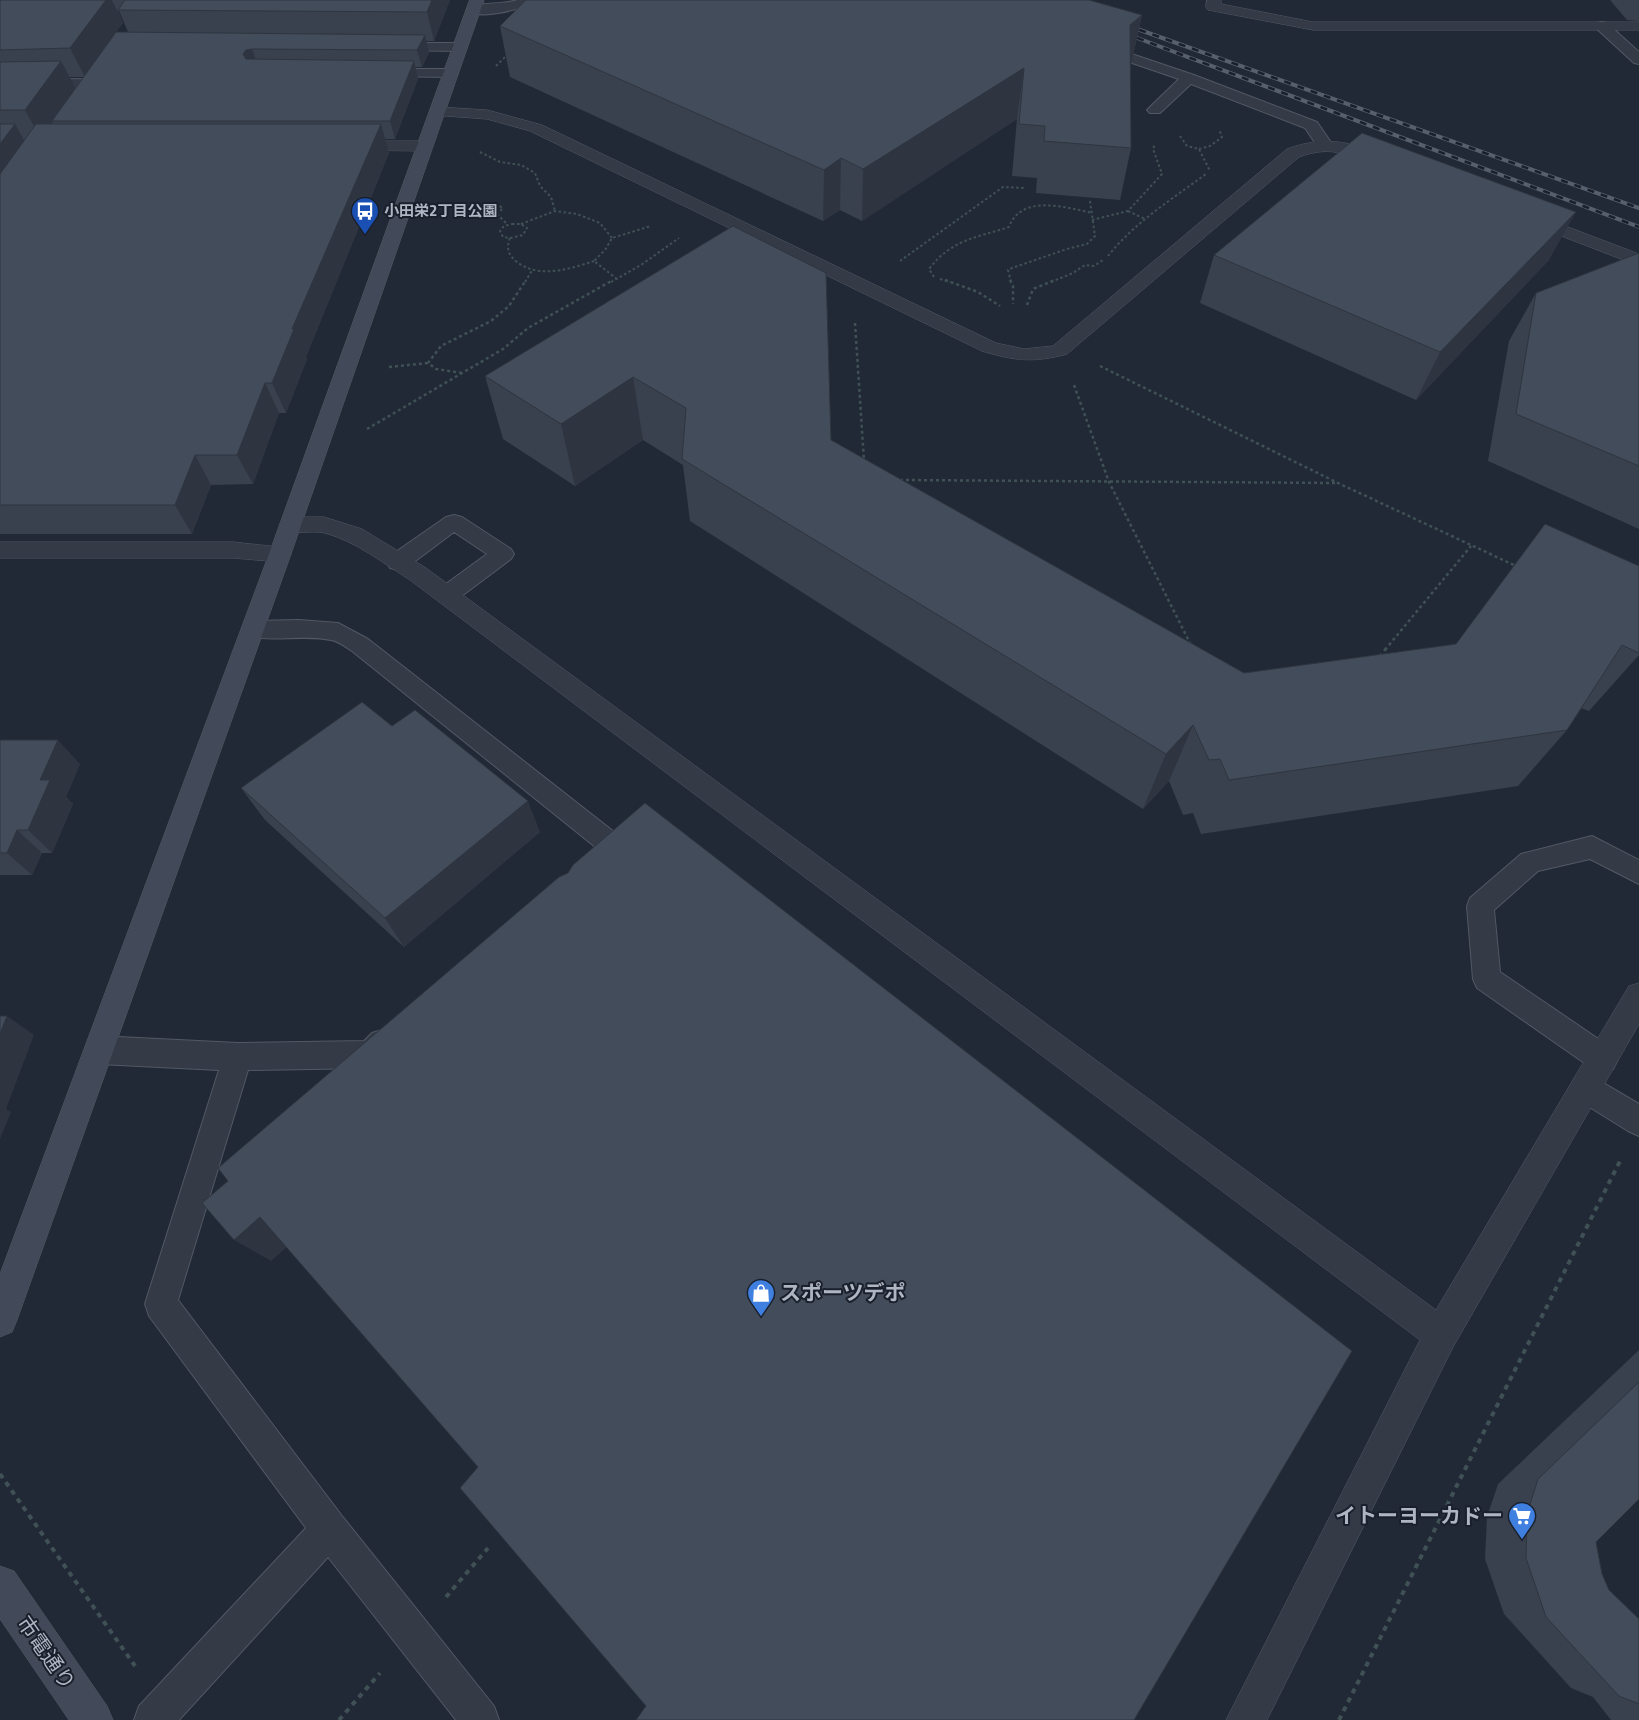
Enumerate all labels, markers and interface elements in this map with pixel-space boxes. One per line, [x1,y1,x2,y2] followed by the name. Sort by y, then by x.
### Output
[350,196,380,235] bus stop icon: 小田栄2丁目公園
[384,199,497,222] place label: 小田栄2丁目公園
[780,1276,906,1308] place label: スポーツデポ
[746,1278,776,1317] shop icon: スポーツデポ
[1335,1499,1503,1531] place label: イトーヨーカドー
[1507,1501,1537,1540] supermarket icon: イトーヨーカドー
[10,1609,84,1696] street label: 市電通り

